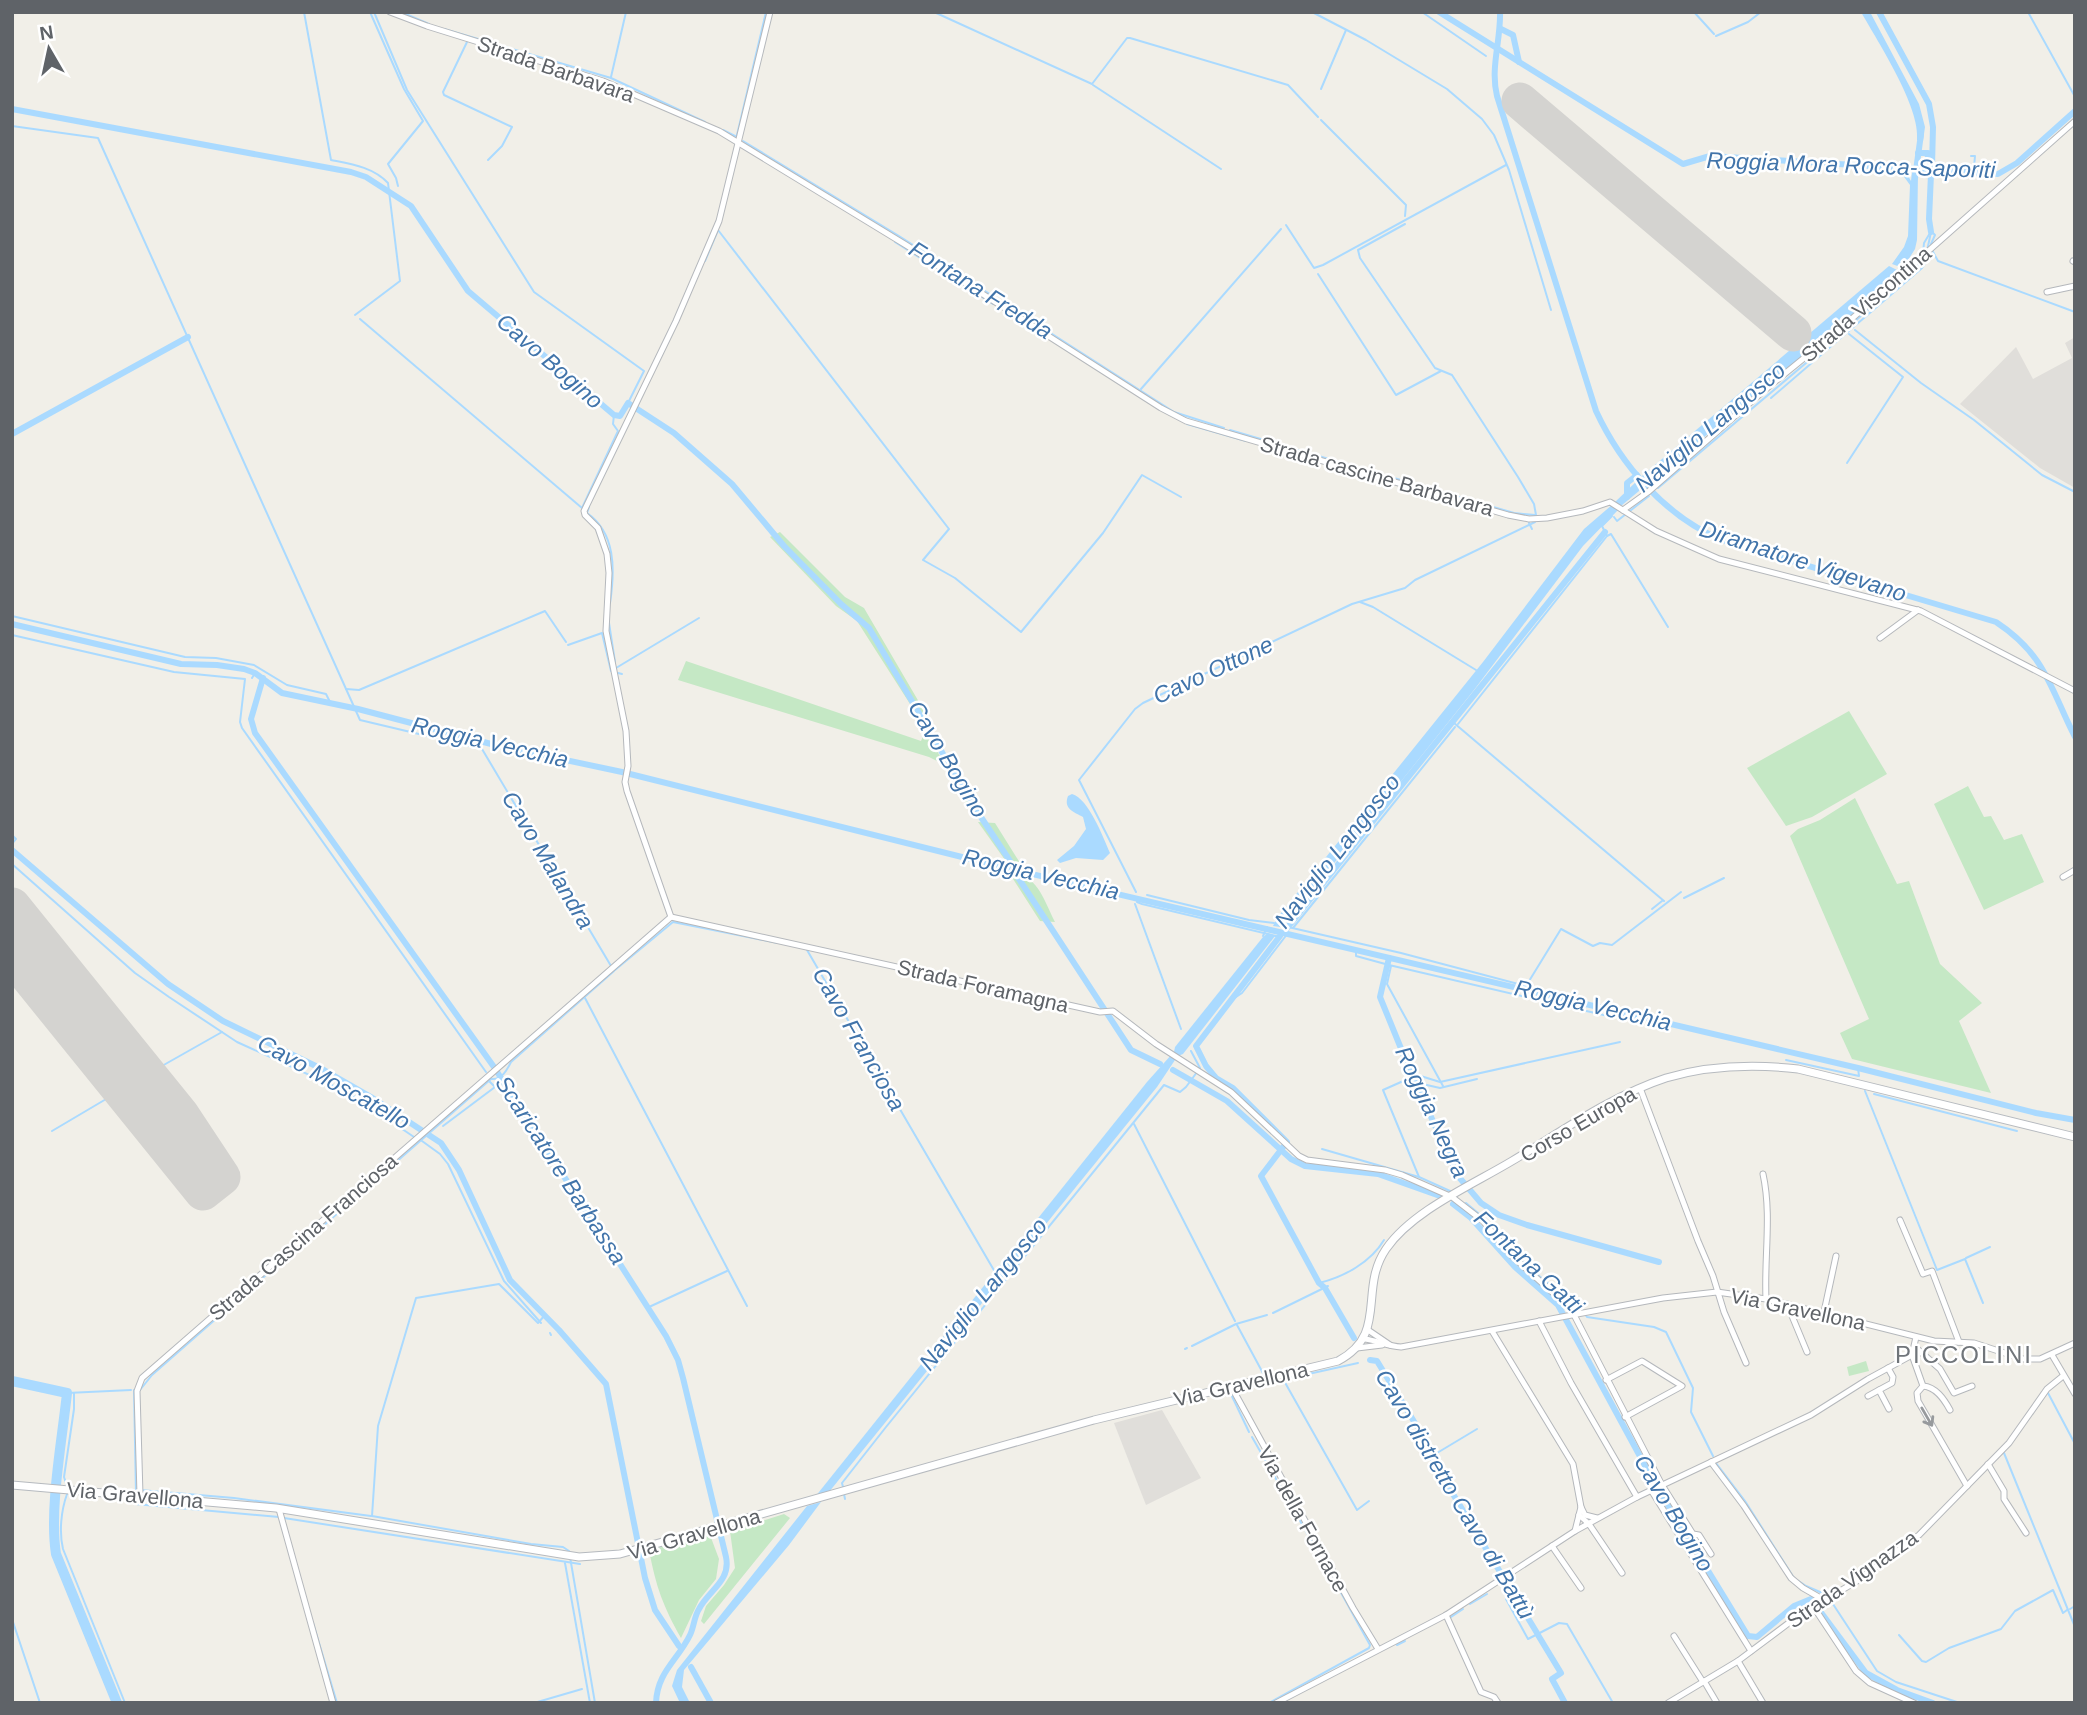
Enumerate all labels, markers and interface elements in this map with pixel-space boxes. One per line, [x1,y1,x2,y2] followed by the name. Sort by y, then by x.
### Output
[14,14,84,84] north arrow
[38,21,55,44] text: N
[474,31,638,107] street label: Strada Barbavara
[1706,147,1997,183] water label: Roggia Mora Rocca-Saporiti
[905,236,1057,344] water label: Fontana Fredda
[1796,241,1936,367] street label: Strada Viscontina
[492,308,608,414] water label: Cavo Bogino
[1630,357,1791,497] water label: Naviglio Langosco
[1258,432,1497,520] street label: Strada cascine Barbavara
[1696,515,1910,607] water label: Diramatore Vigevano
[1149,631,1277,709] water label: Cavo Ottone
[903,696,993,822] water label: Cavo Bogino
[409,711,571,773] water label: Roggia Vecchia
[1269,769,1405,933] water label: Naviglio Langosco
[497,786,599,934] water label: Cavo Malandra
[960,843,1122,905] water label: Roggia Vecchia
[895,955,1071,1017] street label: Strada Foramagna
[807,963,911,1115] water label: Cavo Franciosa
[1512,974,1674,1036] water label: Roggia Vecchia
[253,1029,415,1135] water label: Cavo Moscatello
[1390,1042,1474,1182] water label: Roggia Negra
[490,1071,632,1269] water label: Scaricatore Barbassa
[1516,1081,1640,1166] street label: Corso Europa
[204,1149,402,1325] street label: Strada Cascina Franciosa
[1469,1205,1589,1320] water label: Fontana Gatti
[914,1213,1052,1375] water label: Naviglio Langosco
[1728,1283,1868,1335] street label: Via Gravellona
[1895,1341,2033,1368] district label: PICCOLINI
[1171,1357,1311,1411] street label: Via Gravellona
[1370,1365,1540,1624] water label: Cavo distretto Cavo di Battù
[1920,1406,1934,1426] one-way arrow
[1253,1442,1353,1596] street label: Via della Fornace
[1629,1450,1719,1576] water label: Cavo Bogino
[66,1478,205,1512] street label: Via Gravellona
[625,1504,763,1564] street label: Via Gravellona
[1782,1525,1922,1633] street label: Strada Vignazza

